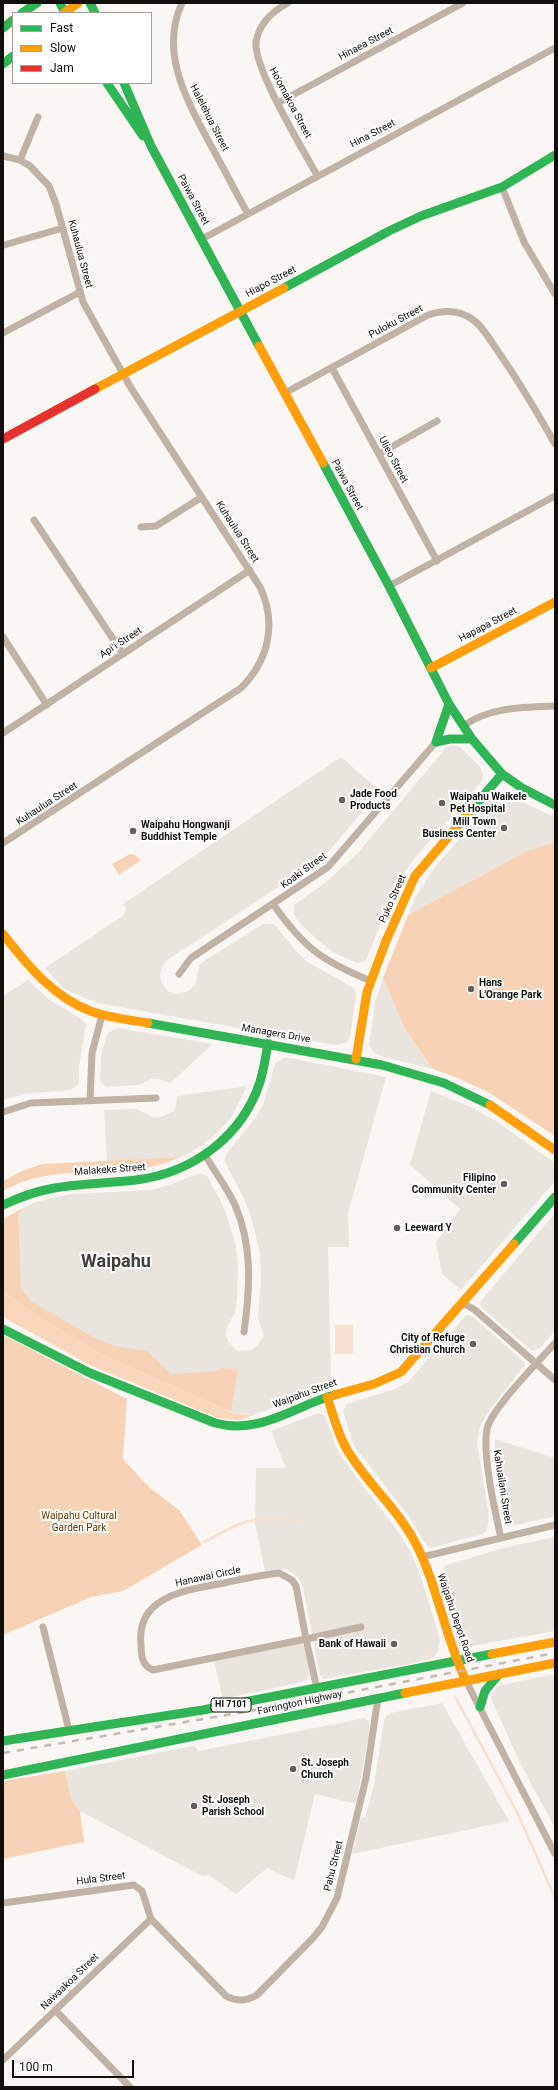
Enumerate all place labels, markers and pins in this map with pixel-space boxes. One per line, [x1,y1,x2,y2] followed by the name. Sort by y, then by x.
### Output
[350,788,397,812] place label: Jade Food Products
[450,791,527,814] place label: Waipahu Waikele Pet Hospital
[337,795,347,805] marker: Jade Food Products
[437,798,447,808] marker: Waipahu Waikele Pet Hospital
[422,816,496,840] place label: Mill Town Business Center
[141,819,230,842] place label: Waipahu Hongwanji Buddhist Temple
[499,823,509,833] marker: Mill Town Business Center
[128,826,138,836] marker: Waipahu Hongwanji Buddhist Temple
[479,977,542,1000] place label: Hans L'Orange Park
[466,984,476,994] marker: Hans L'Orange Park
[412,1172,496,1196] place label: Filipino Community Center
[499,1179,509,1189] marker: Filipino Community Center
[405,1222,452,1234] place label: Leeward Y
[392,1223,402,1233] marker: Leeward Y
[390,1332,465,1356] place label: City of Refuge Christian Church
[468,1339,478,1349] marker: City of Refuge Christian Church
[319,1638,386,1650] place label: Bank of Hawaii
[389,1639,399,1649] marker: Bank of Hawaii
[301,1757,349,1780] place label: St. Joseph Church
[288,1764,298,1774] marker: St. Joseph Church
[202,1794,264,1818] place label: St. Joseph Parish School
[189,1801,199,1811] marker: St. Joseph Parish School

